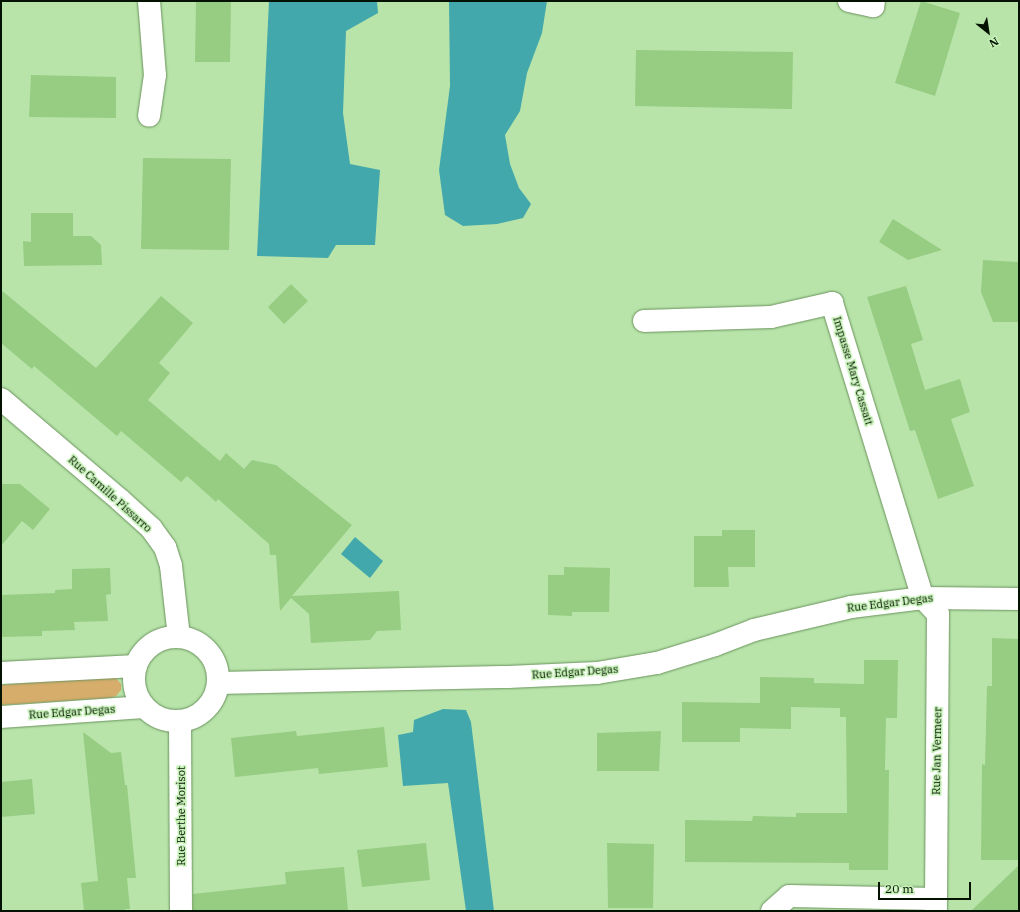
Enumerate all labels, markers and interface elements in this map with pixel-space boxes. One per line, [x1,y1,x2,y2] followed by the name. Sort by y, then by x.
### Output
[968,12,1008,52] north arrow
[987,34,1001,51] text: N
[830,315,876,427] street label: Impasse Mary Cassatt
[66,453,154,535] street label: Rue Camille Pissarro
[846,591,934,615] street label: Rue Edgar Degas
[531,662,619,682] street label: Rue Edgar Degas
[28,702,116,722] street label: Rue Edgar Degas
[930,707,944,795] street label: Rue Jan Vermeer
[174,766,188,866] street label: Rue Berthe Morisot
[880,874,973,900] scale bar
[885,881,914,896] text: 20 m

